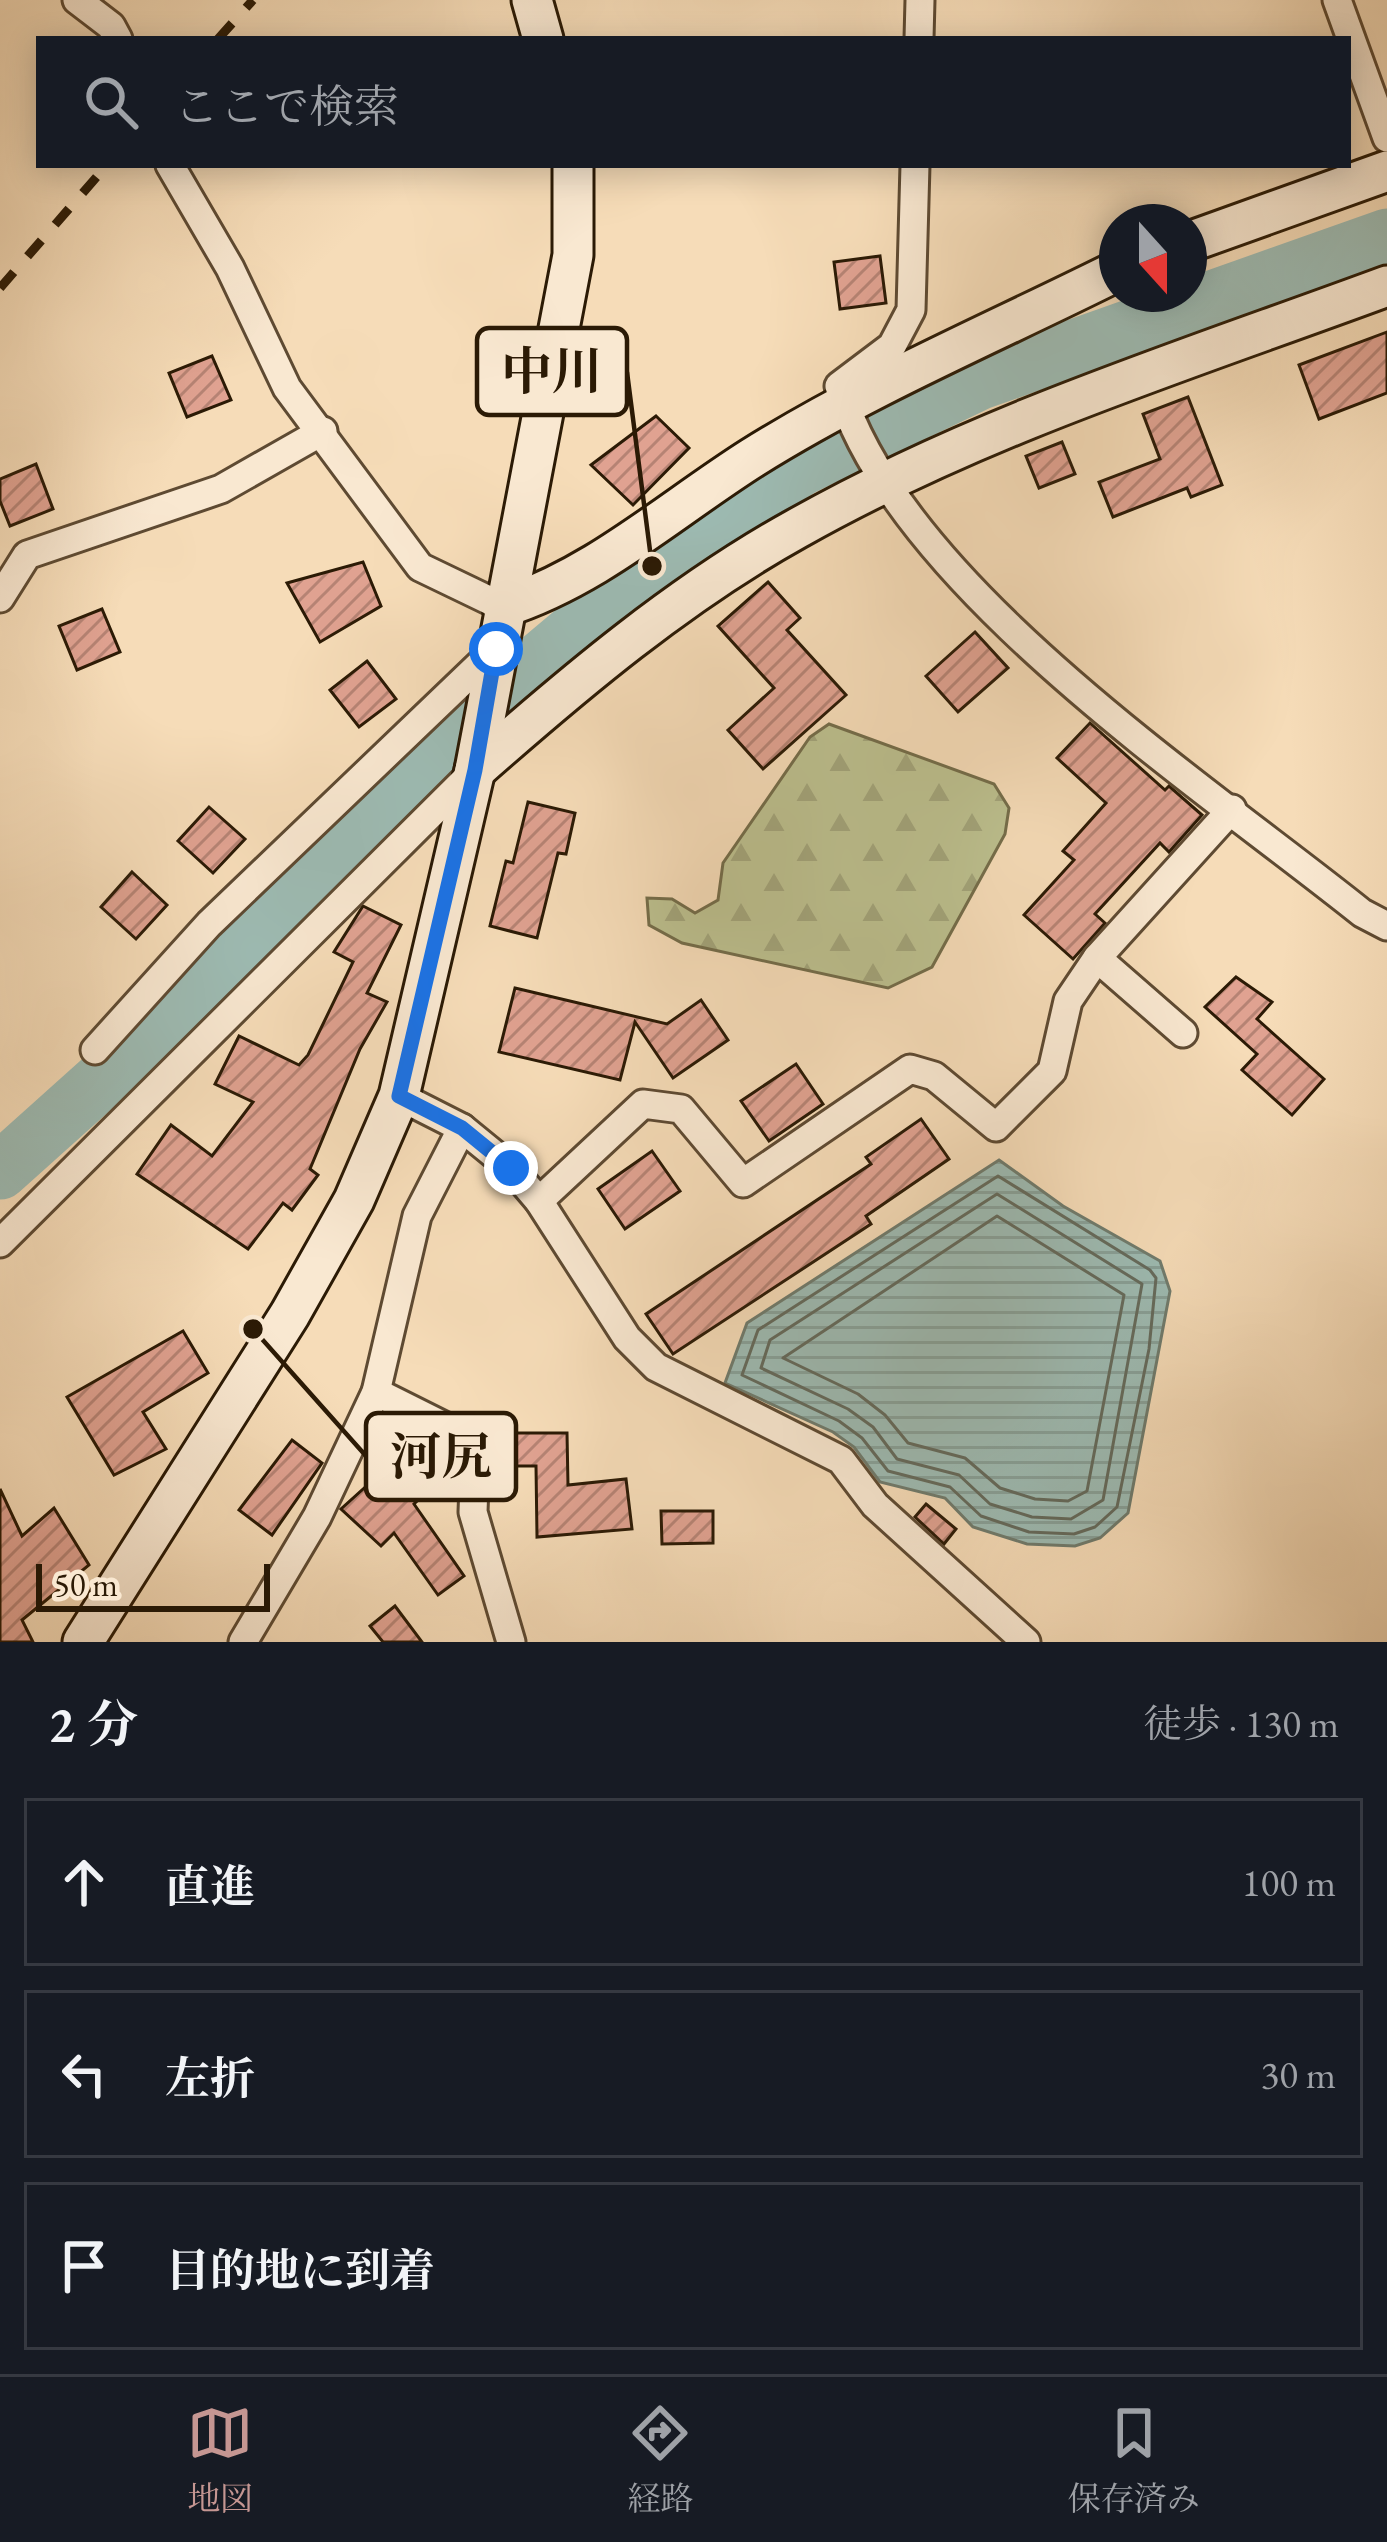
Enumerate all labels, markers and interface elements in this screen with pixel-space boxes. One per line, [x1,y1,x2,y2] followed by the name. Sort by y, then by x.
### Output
[36,36,1351,168] search box
[78,69,144,135] icon: search
[174,77,399,135] text: ここで検索
[1099,204,1207,312] north arrow
[477,328,627,415] callout: 中川
[501,338,603,404] text: 中川
[469,622,523,676] route start
[484,1141,538,1195] route end
[366,1413,516,1500] callout: 河尻
[390,1423,492,1489] text: 河尻
[36,1558,270,1611] scale bar
[54,1563,118,1606] text: 50 m
[48,1691,138,1757] text: 2 分
[1143,1698,1339,1749] text: 徒歩 · 130 m
[51,1849,117,1915] icon: ahead
[165,1857,255,1915] text: 直進
[1242,1857,1336,1908] text: 100 m
[51,2041,117,2107] icon: left
[165,2049,255,2107] text: 左折
[1260,2049,1336,2100] text: 30 m
[51,2233,117,2299] icon: arrive
[165,2241,435,2299] text: 目的地に到着
[187,2400,253,2520] tab: 地図
[627,2400,693,2520] tab: 経路
[1068,2400,1200,2520] tab: 保存済み

